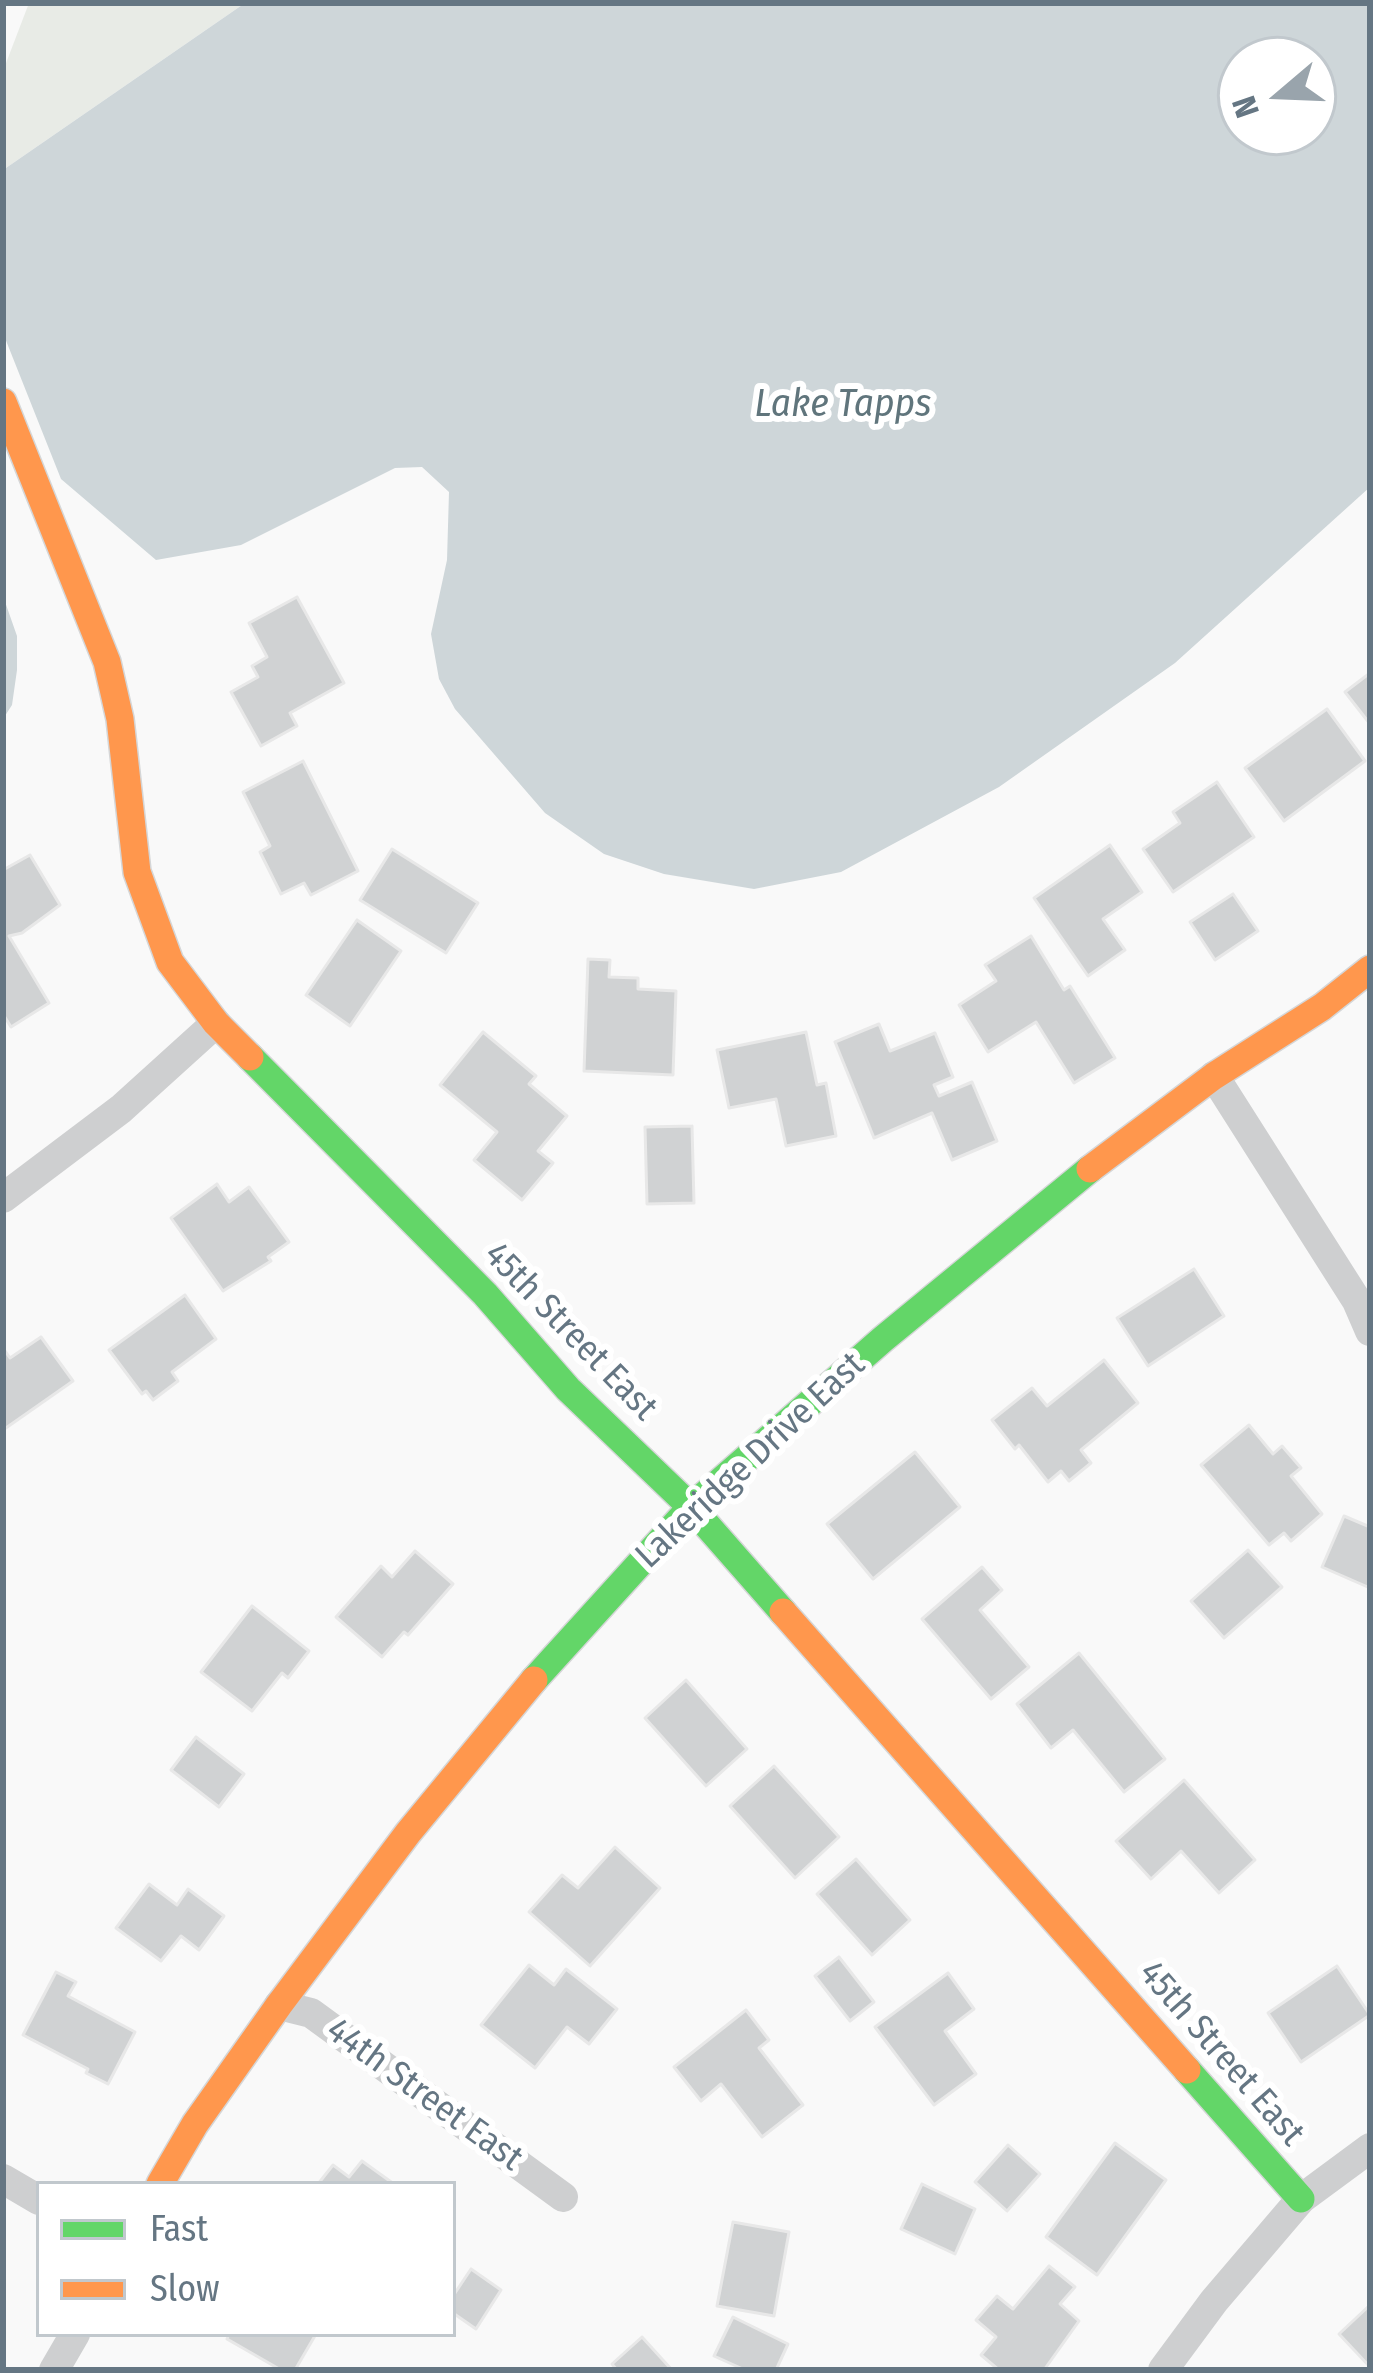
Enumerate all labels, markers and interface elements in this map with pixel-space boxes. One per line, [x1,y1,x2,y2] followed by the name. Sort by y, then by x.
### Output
[1217,36,1337,156] north arrow
[1224,91,1268,123] text: N
[754,382,932,428] water label: Lake Tapps
[474,1234,666,1430] street label: 45th Street East
[628,1344,874,1578] street label: Lakeridge Drive East
[1129,1953,1313,2155] street label: 45th Street East
[317,2009,531,2181] street label: 44th Street East
[36,2181,456,2337] legend
[150,2207,208,2251] text: Fast
[150,2267,220,2311] text: Slow

